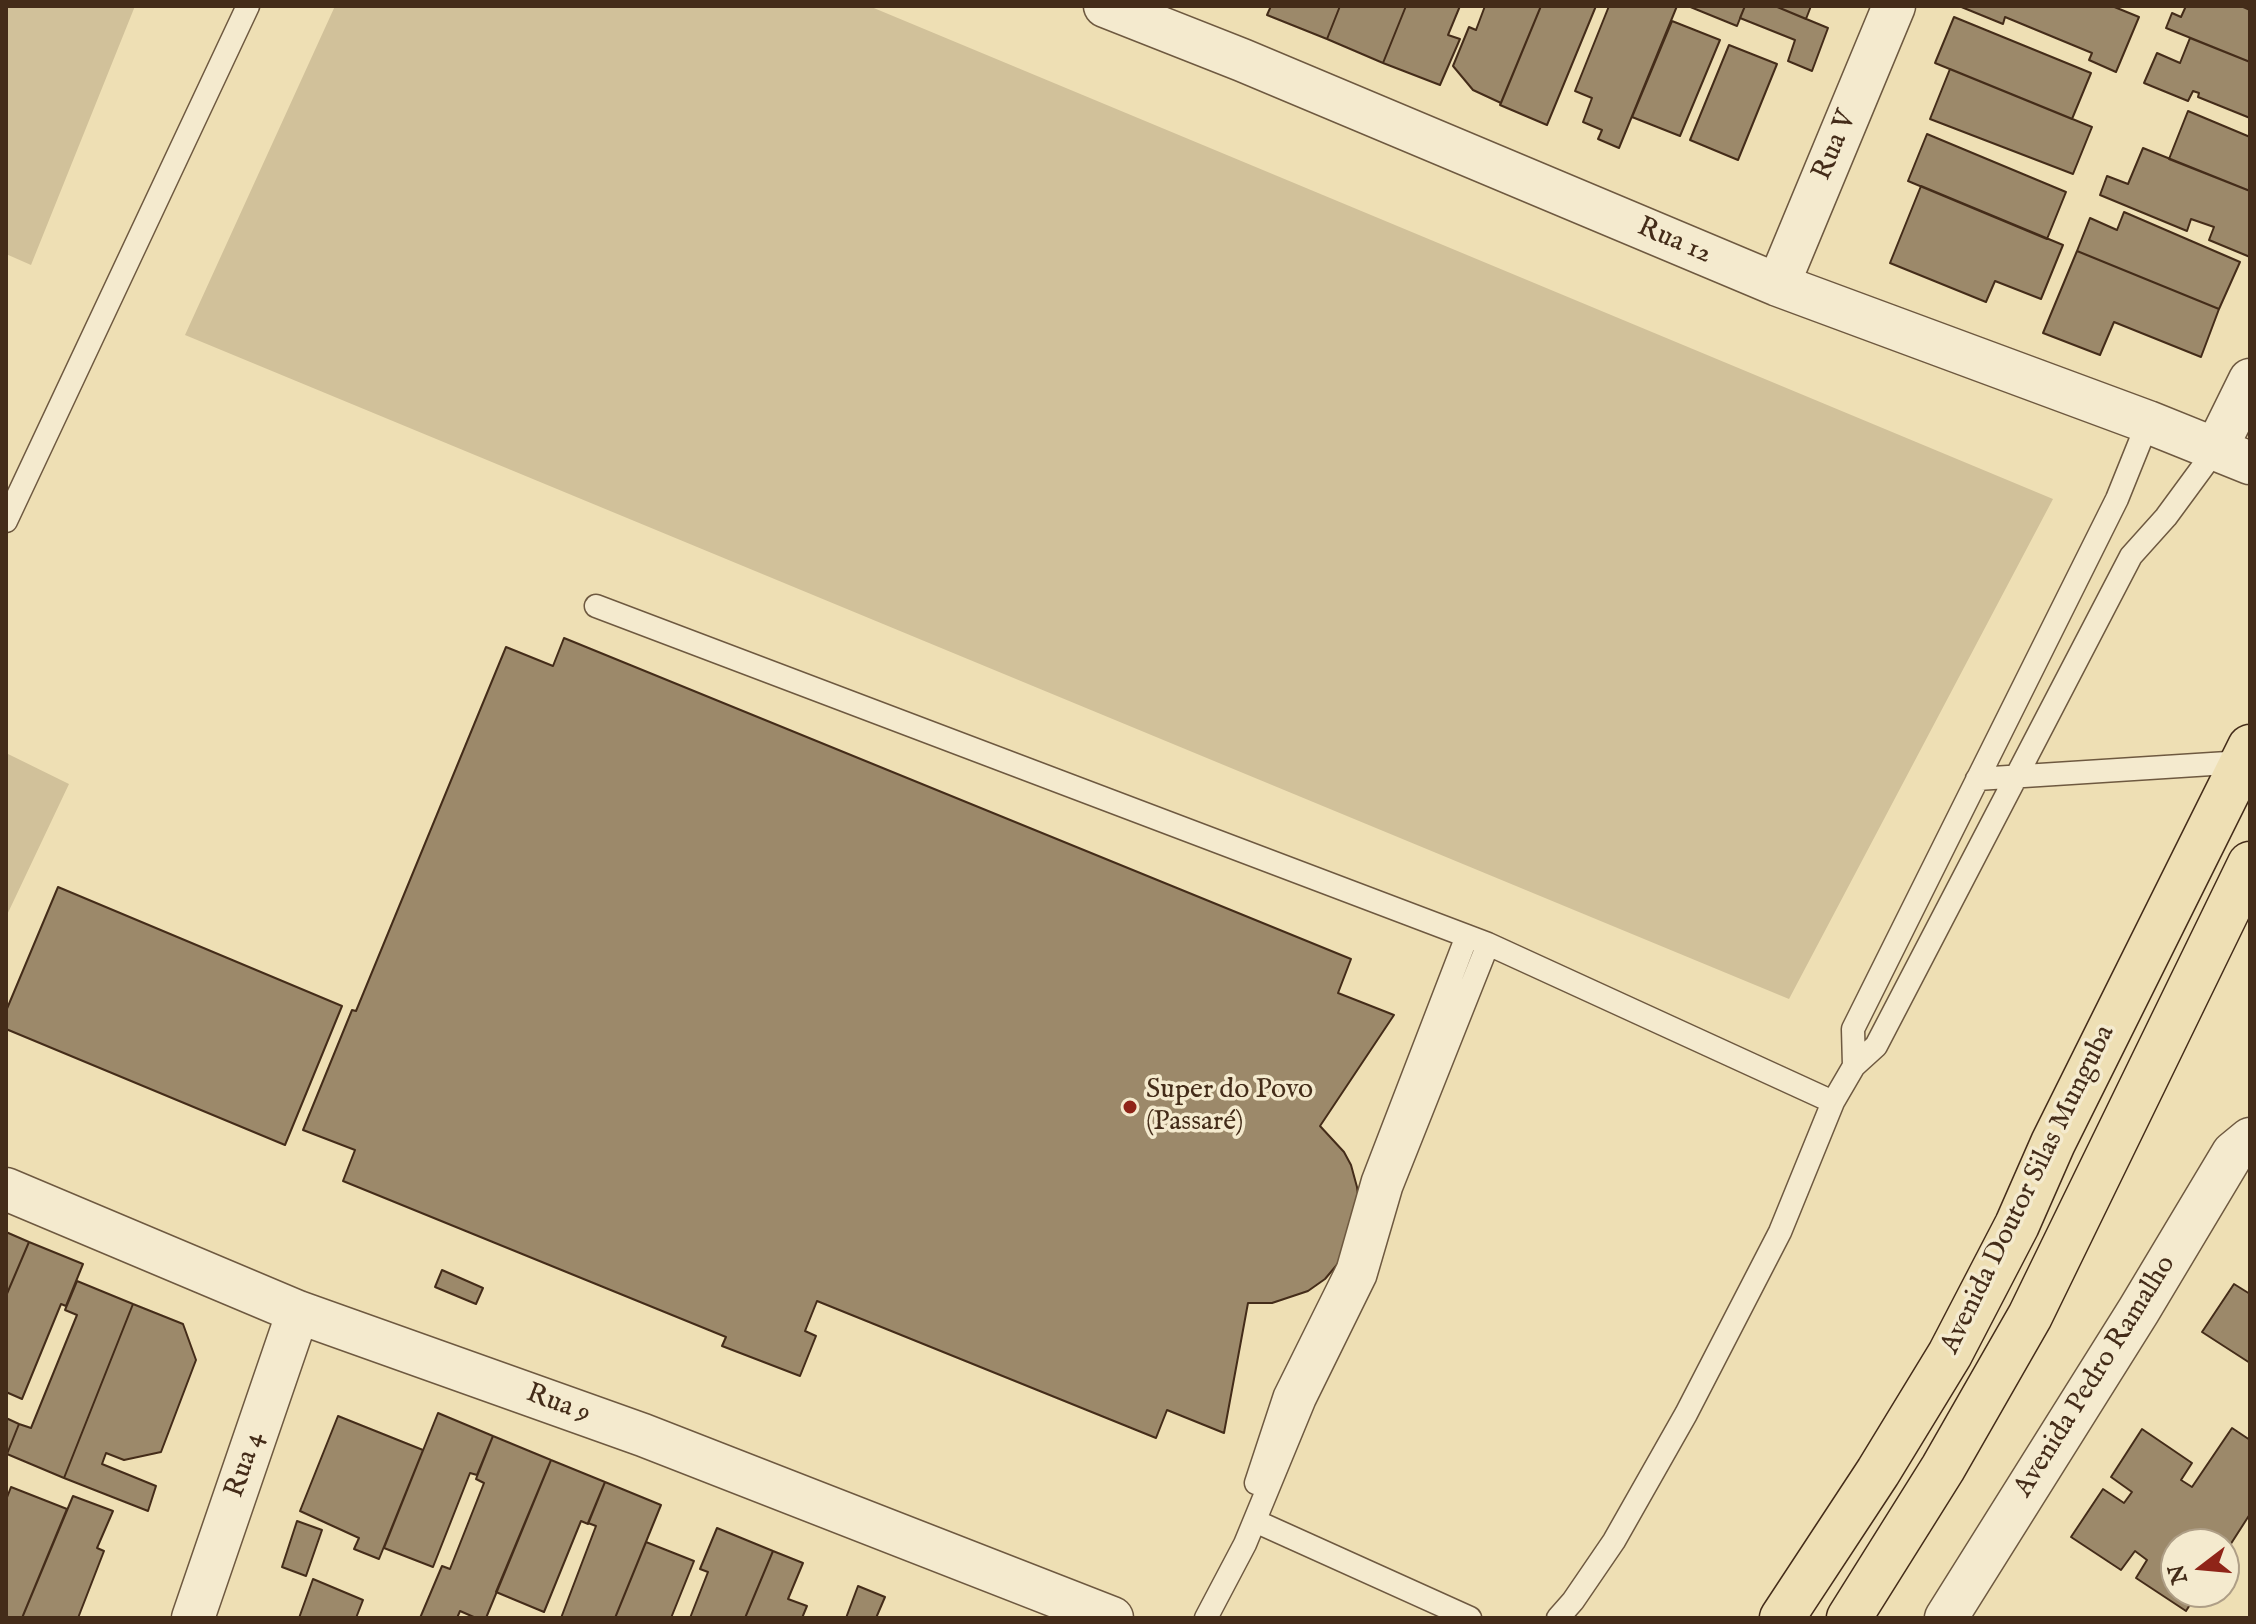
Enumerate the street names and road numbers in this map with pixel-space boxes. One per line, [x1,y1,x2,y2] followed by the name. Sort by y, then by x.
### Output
[1806,106,1866,186] street label: Rua V
[1632,211,1716,273] street label: Rua 12
[1935,1020,2123,1360] street label: Avenida Doutor Silas Munguba
[2008,1250,2184,1504] street label: Avenida Pedro Ramalho
[521,1378,595,1432] street label: Rua 9
[219,1428,273,1502] street label: Rua 4

